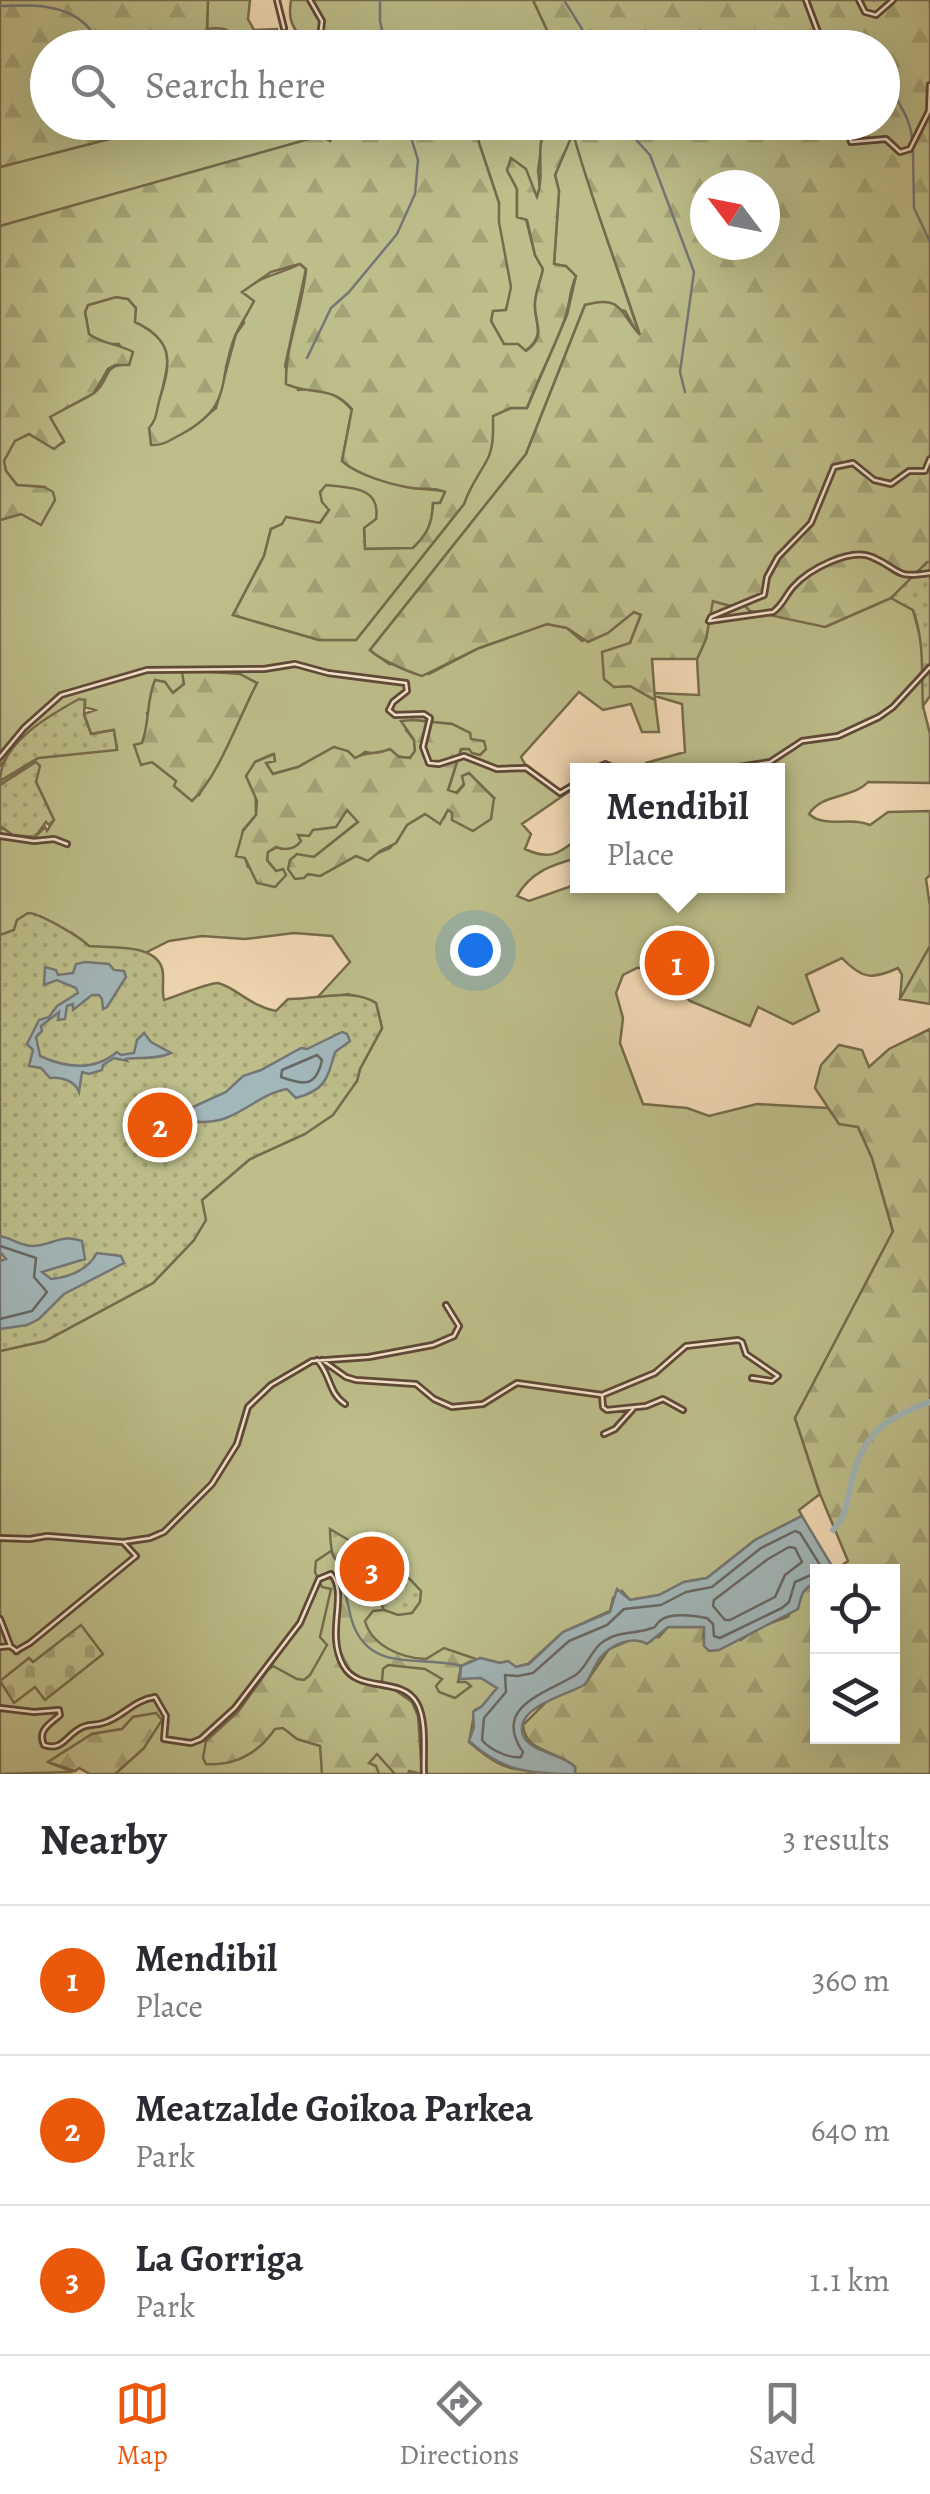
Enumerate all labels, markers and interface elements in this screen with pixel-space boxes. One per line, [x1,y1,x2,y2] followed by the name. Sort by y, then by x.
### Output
[30,30,900,140] search box
[65,58,120,113] icon: search
[145,59,326,111] text: Search here
[690,170,780,260] north arrow
[570,763,785,893] popup
[606,780,749,832] text: Mendibil
[606,832,674,876] text: Place
[450,925,501,976] your location
[644,926,710,1000] pin: 1
[128,1088,192,1162] pin: 2
[340,1532,404,1606] pin: 3
[810,1564,900,1744] map controls
[810,1564,900,1654] button: locate
[810,1654,900,1744] button: layers
[40,1811,167,1868] text: Nearby
[783,1817,890,1861] text: 3 results
[135,1932,277,1984] text: Mendibil
[67,1958,78,2002] text: 1
[812,1958,890,2002] text: 360 m
[135,1984,203,2028] text: Place
[135,2082,533,2134] text: Meatzalde Goikoa Parkea
[65,2108,80,2152] text: 2
[811,2108,890,2152] text: 640 m
[135,2134,195,2178] text: Park
[135,2232,304,2284] text: La Gorriga
[66,2258,79,2302] text: 3
[809,2258,890,2302] text: 1.1 km
[135,2284,195,2328] text: Park
[115,2376,170,2474] tab: Map
[399,2376,519,2474] tab: Directions
[749,2376,815,2474] tab: Saved

